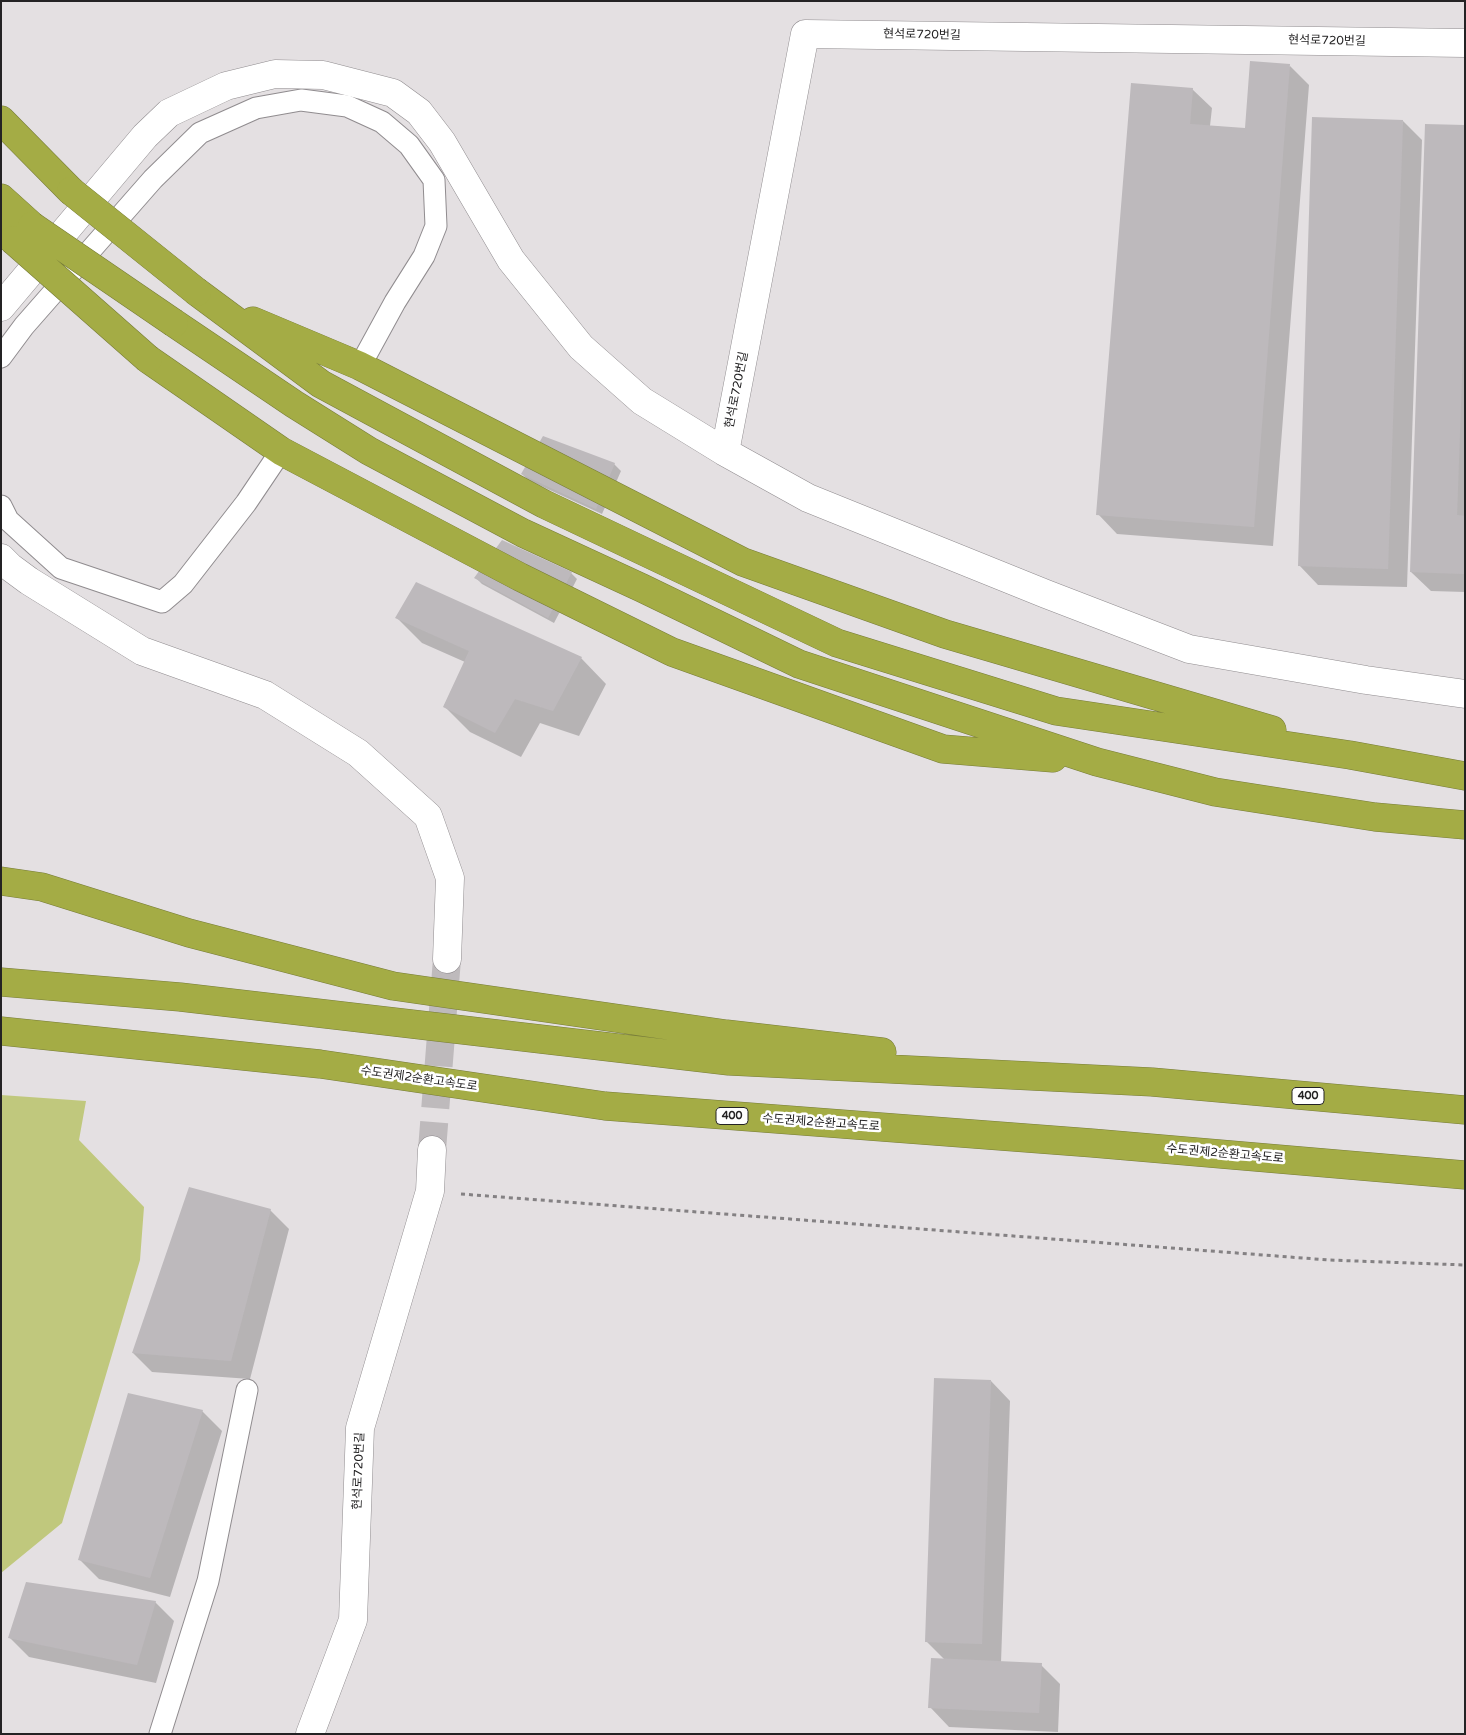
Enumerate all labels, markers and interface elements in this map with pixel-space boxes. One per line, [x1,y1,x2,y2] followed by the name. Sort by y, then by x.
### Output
[883,27,961,43] street label: 현석로720번길
[1288,33,1366,49] street label: 현석로720번길
[723,350,751,430] street label: 현석로720번길
[360,1064,478,1094] street label: 수도권제2순환고속도로
[1292,1088,1324,1104] road number: 400
[716,1108,748,1124] road number: 400
[762,1112,880,1134] street label: 수도권제2순환고속도로
[1166,1142,1284,1166] street label: 수도권제2순환고속도로
[350,1432,368,1510] street label: 현석로720번길

